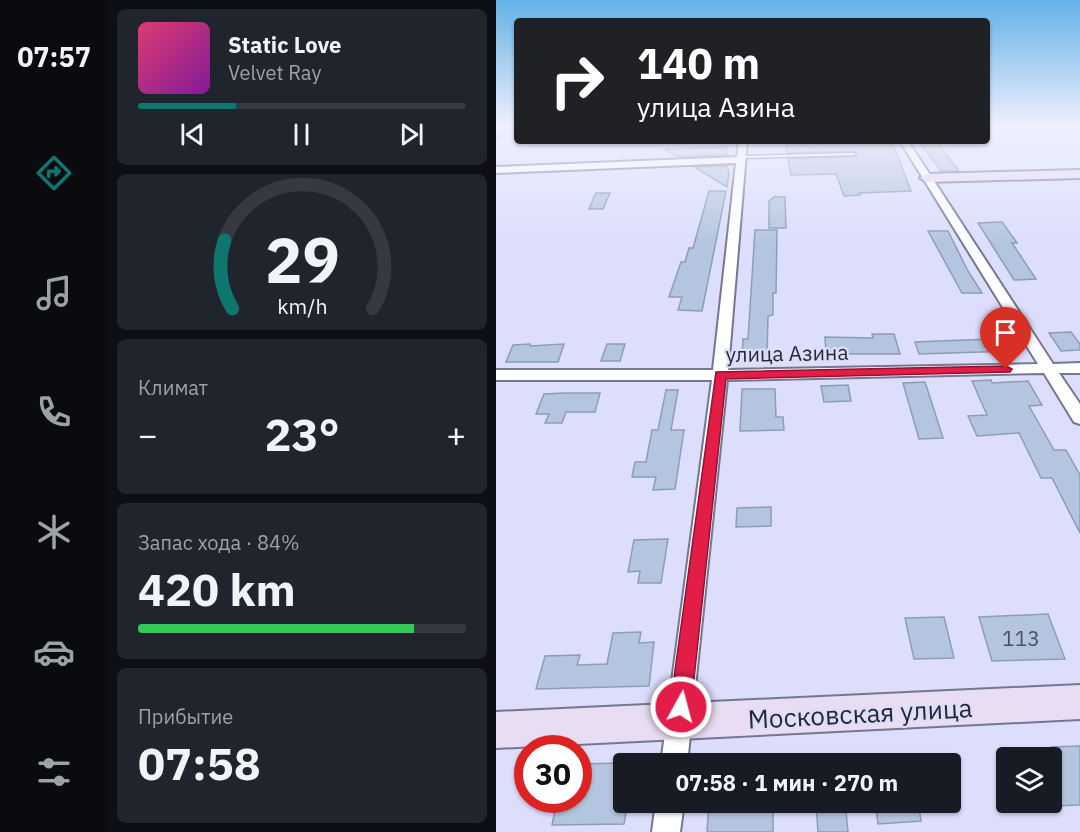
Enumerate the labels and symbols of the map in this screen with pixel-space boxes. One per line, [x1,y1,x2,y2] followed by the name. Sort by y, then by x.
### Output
[980,307,1031,369] pin
[725,338,849,368] street label: улица Азина
[1002,624,1040,652] house number: 113
[649,675,713,739] position arrow
[747,690,973,736] street label: Московская улица
[514,735,592,813] speed limit sign: 30

